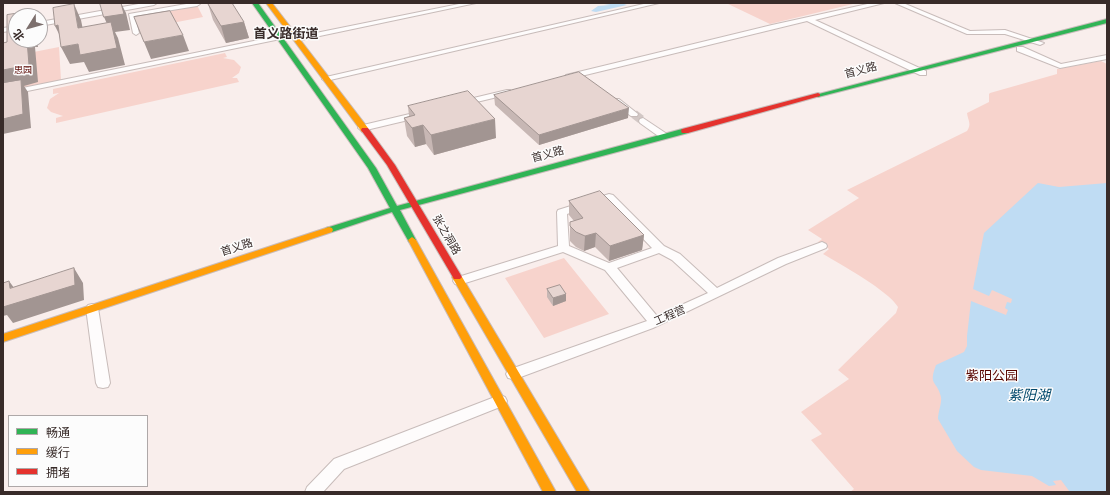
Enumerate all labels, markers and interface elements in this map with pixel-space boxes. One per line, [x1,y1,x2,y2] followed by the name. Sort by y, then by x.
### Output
[8,8,48,48] north arrow
[10,27,27,43] text: 北
[254,27,318,43] district label: 首义路街道
[843,60,879,82] street label: 首义路
[14,66,32,76] park label: 思园
[530,144,566,166] street label: 首义路
[429,213,463,257] street label: 张之洞路
[219,237,255,259] street label: 首义路
[652,303,688,329] street label: 工程营
[966,369,1018,385] park label: 紫阳公园
[1008,388,1050,404] water label: 紫阳湖
[8,415,148,487] legend
[46,426,70,440] text: 畅通
[46,446,70,460] text: 缓行
[46,466,70,480] text: 拥堵

